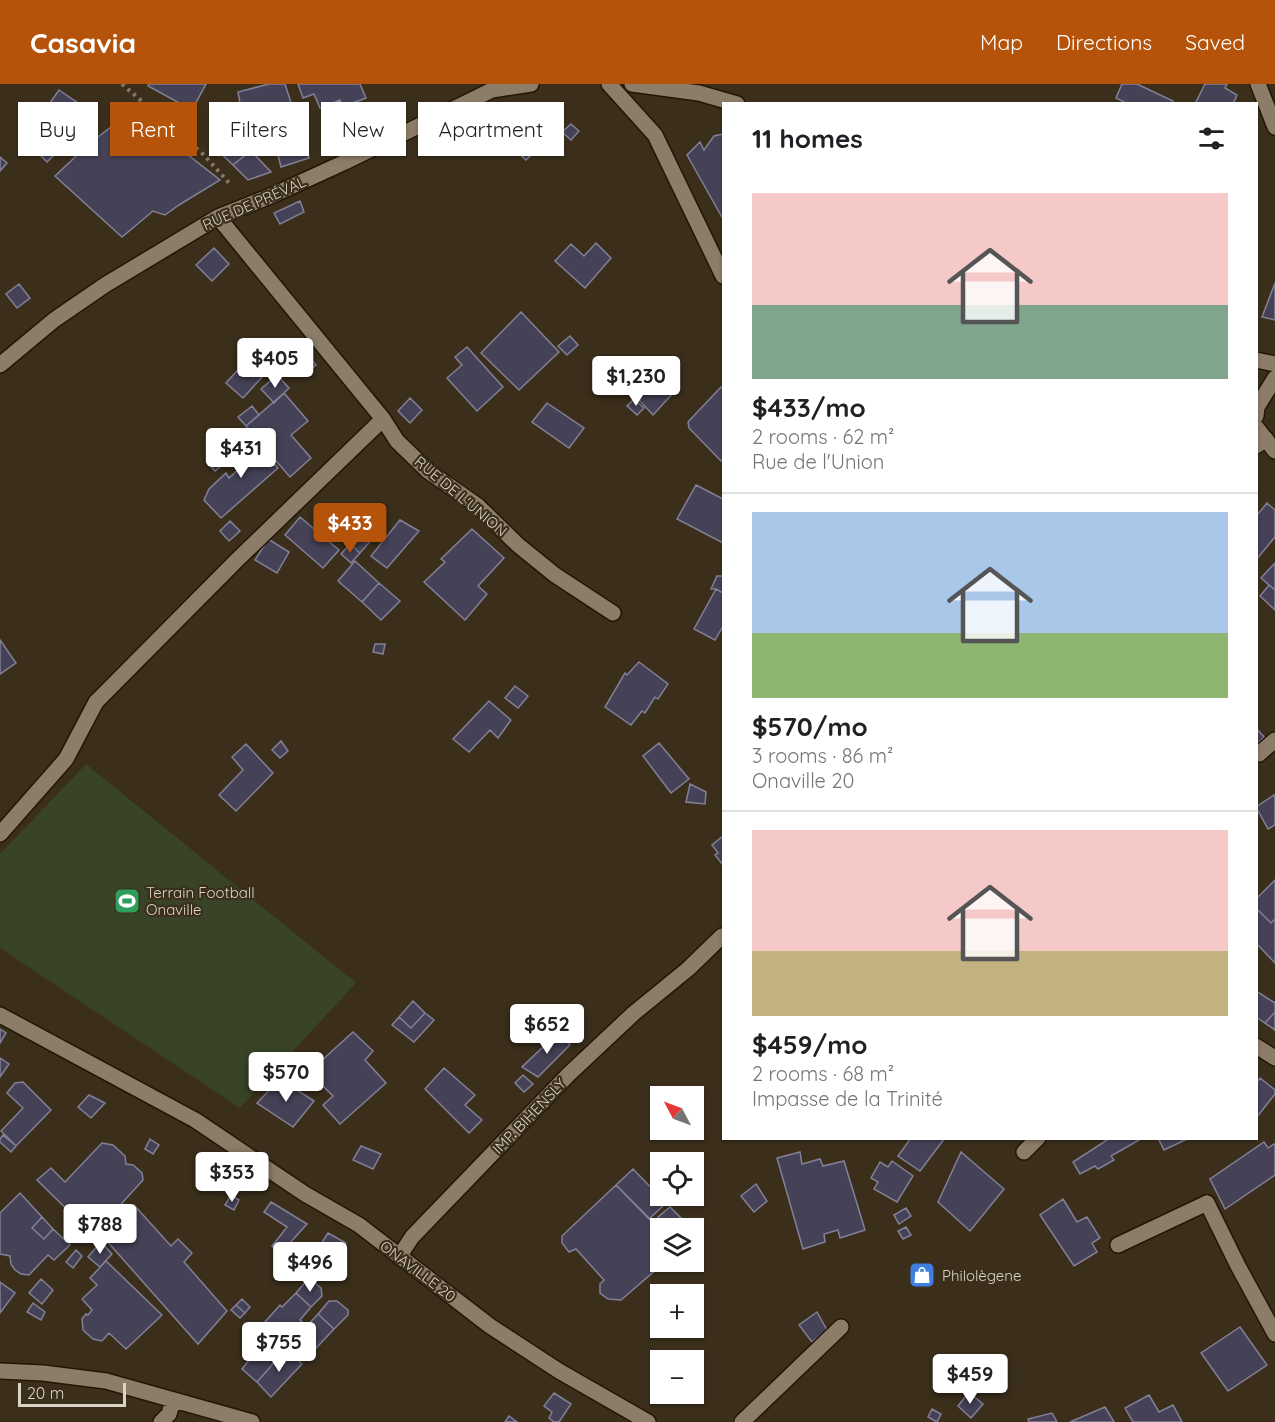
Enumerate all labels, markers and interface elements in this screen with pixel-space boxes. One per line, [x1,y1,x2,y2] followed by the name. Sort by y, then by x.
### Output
[30,25,136,60] text: Casavia
[980,29,1023,55] text: Map
[1056,29,1152,55] text: Directions
[1185,29,1245,55] text: Saved
[18,102,98,156] chip: Buy
[110,102,197,156] chip: Rent
[209,102,309,156] chip: Filters
[321,102,406,156] chip: New
[418,102,564,156] chip: Apartment
[752,122,863,155] text: 11 homes
[1195,122,1228,155] icon: filters
[199,172,309,234] street label: RUE DE PRÉVAL
[936,232,1044,340] icon: home
[239,338,311,389] pin: $405
[251,345,299,370] text: $405
[587,356,685,407] pin: $1,230
[606,363,666,388] text: $1,230
[752,391,866,424] text: $433/mo
[752,424,894,449] text: 2 rooms · 62 m²
[205,428,277,479] pin: $431
[220,435,262,460] text: $431
[752,449,884,474] text: Rue de l'Union
[411,452,511,540] street label: RUE DE L'UNION
[314,503,386,554] pin: $433
[327,510,373,535] text: $433
[936,551,1044,659] icon: home
[752,710,868,743] text: $570/mo
[752,743,893,768] text: 3 rooms · 86 m²
[752,768,854,793] text: Onaville 20
[936,869,1044,977] icon: home
[146,883,255,919] place label: Terrain Football Onaville
[112,886,142,916] sports icon: Terrain Football Onaville
[511,1004,583,1055] pin: $652
[524,1011,570,1036] text: $652
[752,1028,868,1061] text: $459/mo
[250,1052,322,1103] pin: $570
[263,1059,309,1084] text: $570
[752,1061,894,1086] text: 2 rooms · 68 m²
[488,1074,570,1158] street label: IMP. BIHENSLY
[650,1086,704,1140] north arrow
[650,1086,704,1404] map controls
[752,1086,943,1111] text: Impasse de la Trinité
[196,1152,268,1203] pin: $353
[650,1152,704,1206] button: locate
[210,1159,254,1184] text: $353
[64,1204,136,1255] pin: $788
[78,1211,122,1236] text: $788
[650,1218,704,1272] button: layers
[376,1236,460,1306] street label: ONAVILLE 20
[274,1242,346,1293] pin: $496
[287,1249,333,1274] text: $496
[907,1260,937,1290] shop icon: Philolègene
[942,1266,1021,1285] place label: Philolègene
[650,1284,704,1338] button: +
[243,1322,315,1373] pin: $755
[256,1329,302,1354] text: $755
[650,1350,704,1404] button: −
[934,1354,1006,1405] pin: $459
[947,1361,993,1386] text: $459
[18,1380,126,1408] scale bar
[27,1383,64,1403] text: 20 m

